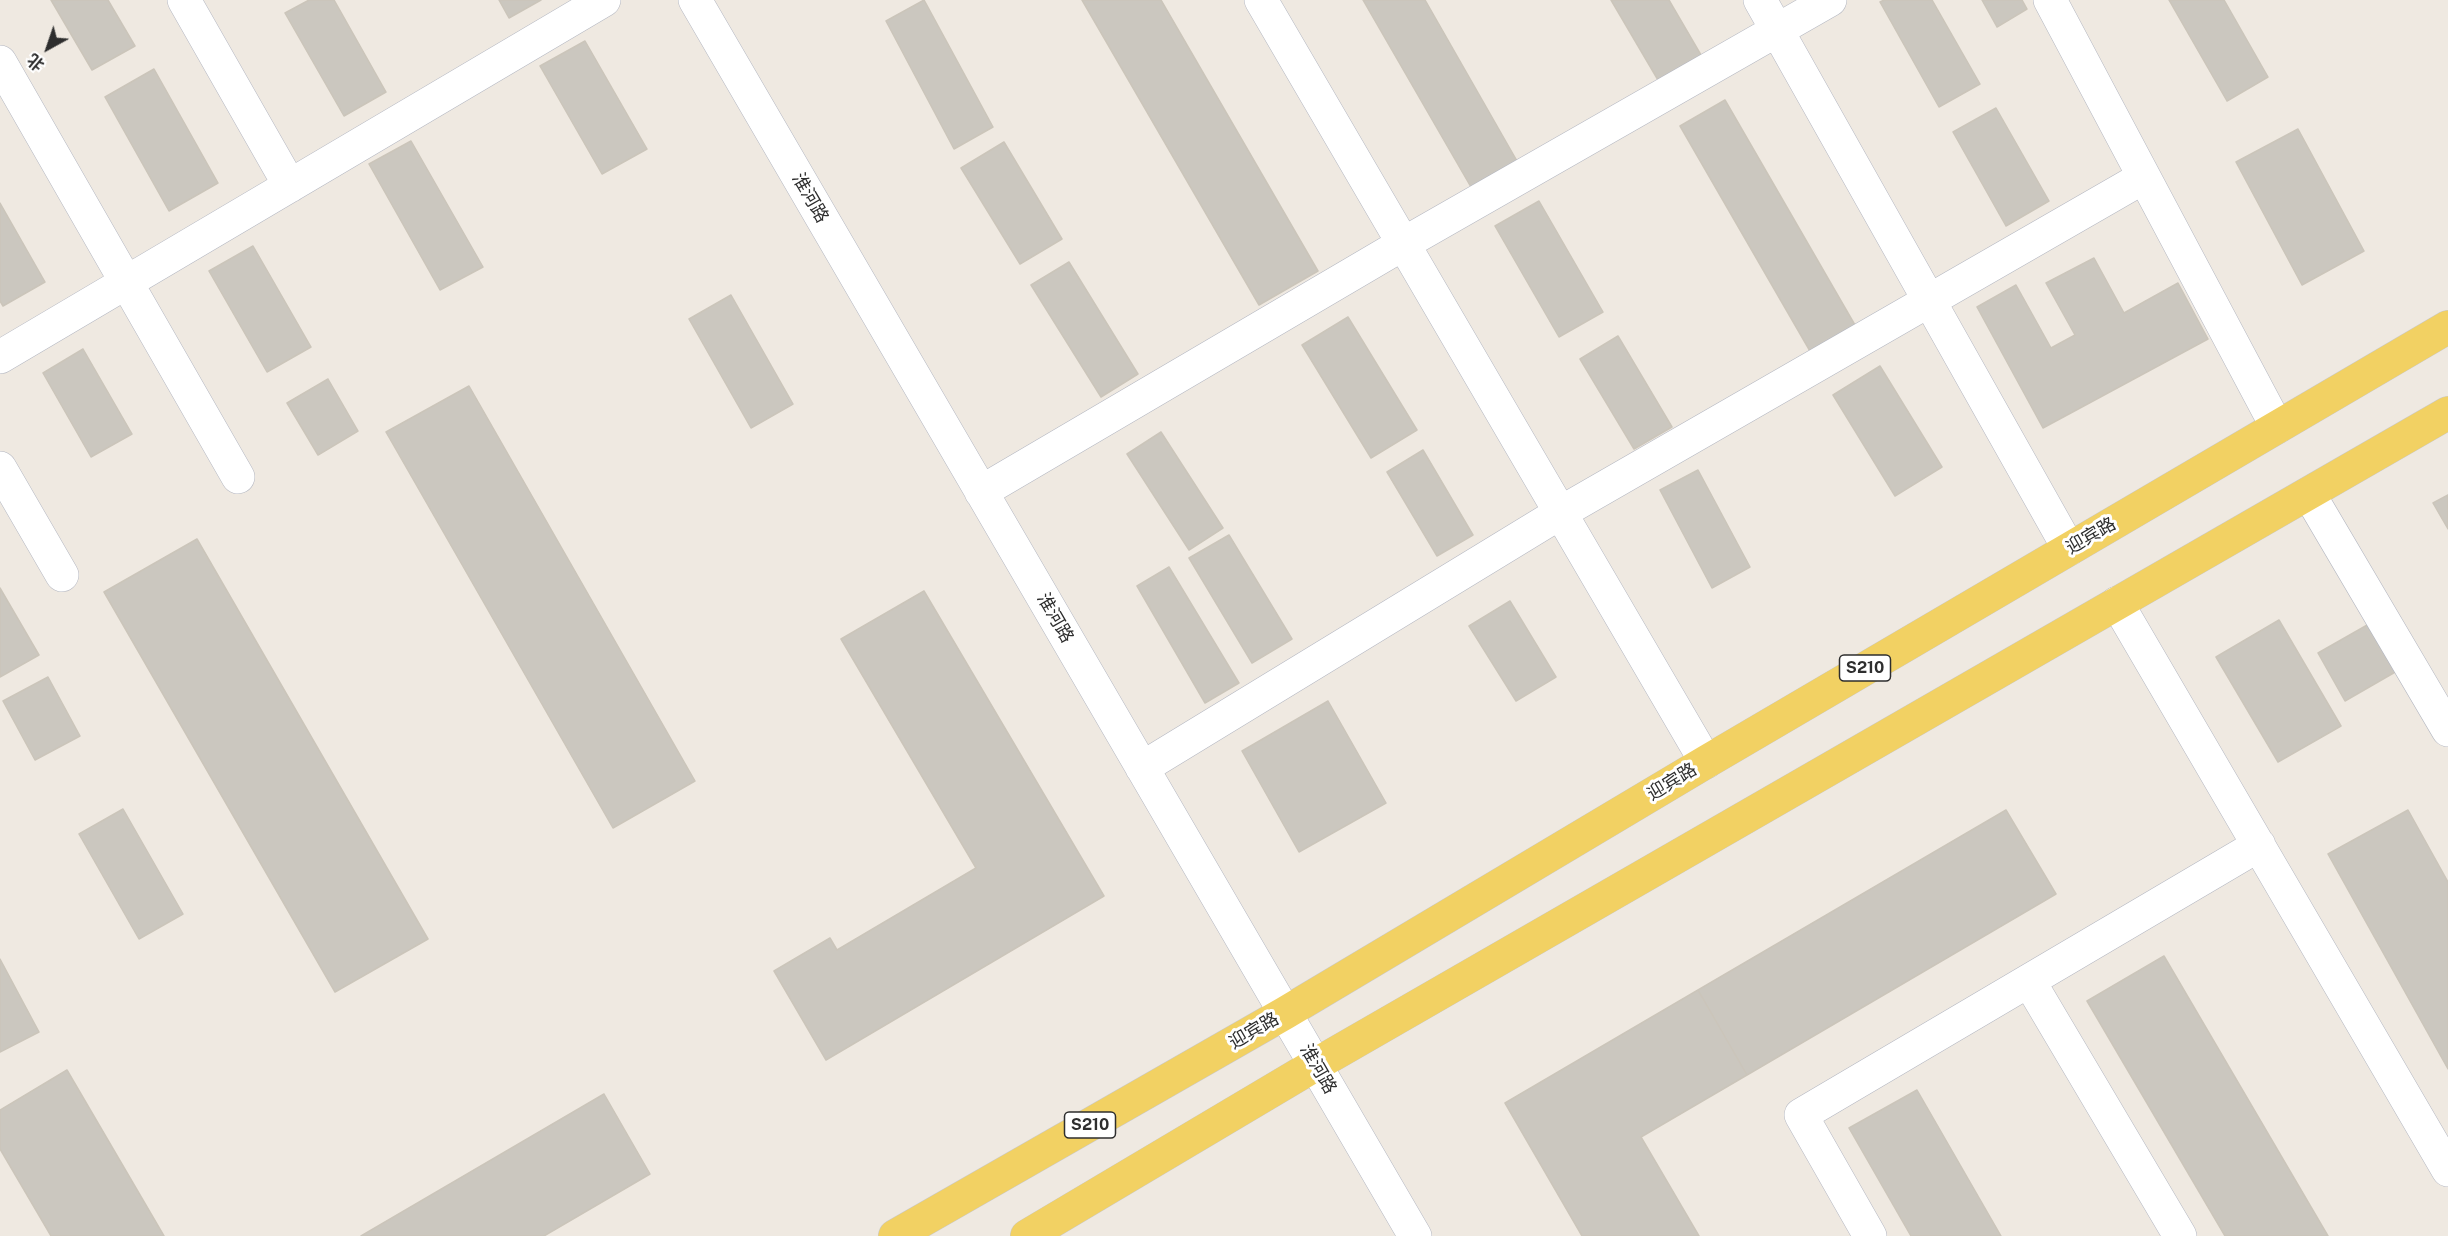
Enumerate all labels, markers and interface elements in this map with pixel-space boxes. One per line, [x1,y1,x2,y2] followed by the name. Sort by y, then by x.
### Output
[18,18,78,78] north arrow
[24,50,48,75] text: 北
[787,169,833,227] street label: 淮河路
[2062,513,2120,559] street label: 迎宾路
[1032,589,1078,647] street label: 淮河路
[1840,655,1890,681] road number: S210
[1643,759,1701,805] street label: 迎宾路
[1225,1008,1283,1054] street label: 迎宾路
[1295,1040,1341,1098] street label: 淮河路
[1064,1112,1116,1138] road number: S210

